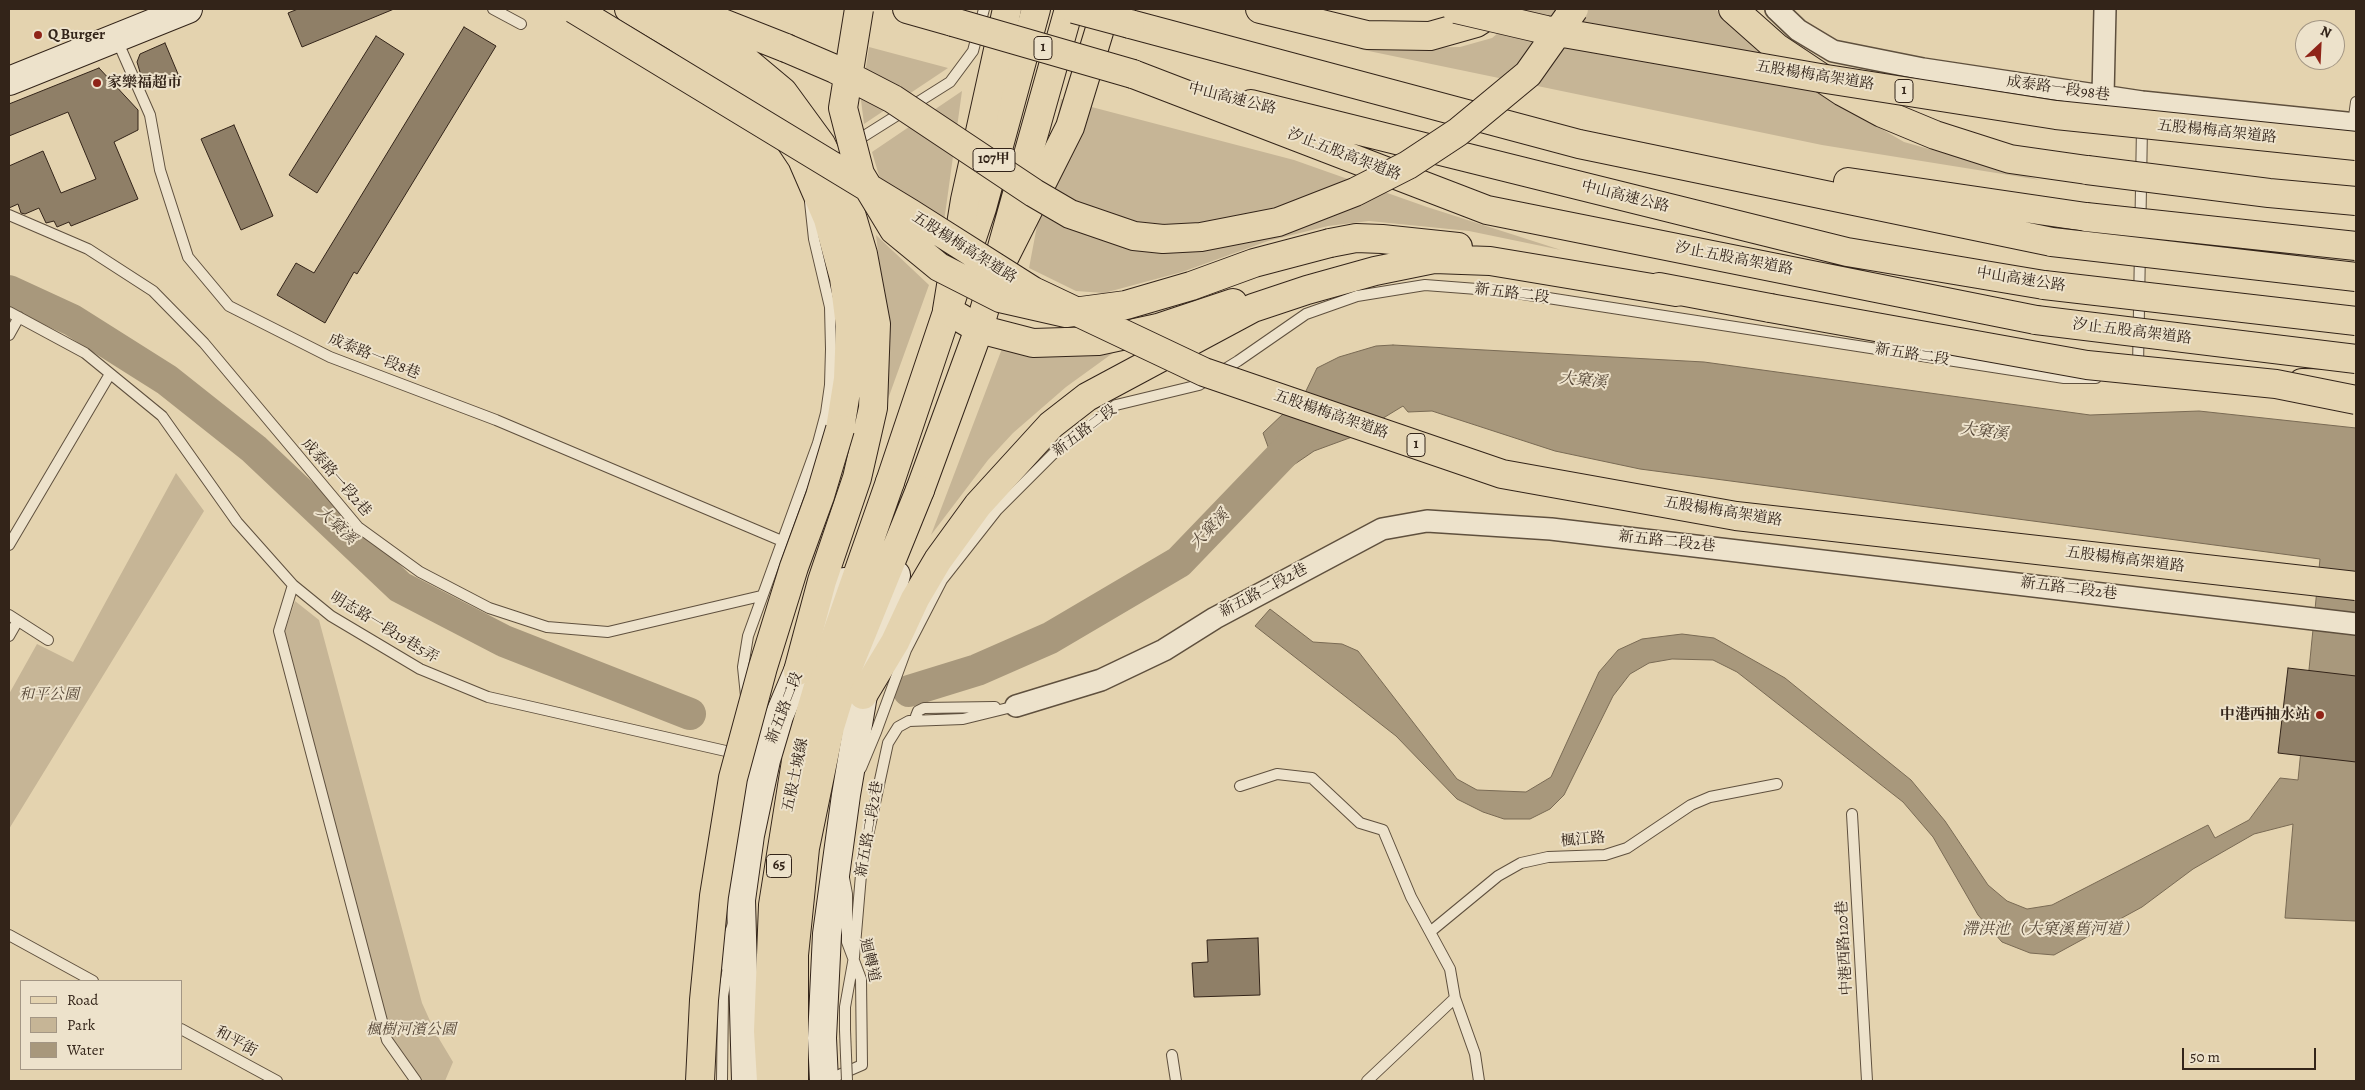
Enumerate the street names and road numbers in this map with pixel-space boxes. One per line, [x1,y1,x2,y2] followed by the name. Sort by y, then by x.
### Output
[1034,36,1052,59] road number: 1
[1754,58,1876,94] street label: 五股楊梅高架道路
[2005,73,2111,105] street label: 成泰路一段98巷
[1186,79,1278,119] street label: 中山高速公路
[1895,80,1913,102] road number: 1
[2156,117,2278,147] street label: 五股楊梅高架道路
[1285,125,1403,185] street label: 汐止五股高架道路
[973,148,1015,172] road number: 107甲
[1579,177,1671,217] street label: 中山高速公路
[908,209,1020,287] street label: 五股楊梅高架道路
[1673,239,1795,279] street label: 汐止五股高架道路
[1975,264,2067,296] street label: 中山高速公路
[1474,280,1550,308] street label: 新五路二段
[2071,316,2193,348] street label: 汐止五股高架道路
[326,330,422,384] street label: 成泰路一段8巷
[1874,340,1950,370] street label: 新五路二段
[1271,387,1391,443] street label: 五股楊梅高架道路
[1050,401,1120,461] street label: 新五路二段
[1407,434,1425,456] road number: 1
[297,435,375,521] street label: 成泰路一段2巷
[1662,494,1784,530] street label: 五股楊梅高架道路
[1618,528,1716,556] street label: 新五路二段2巷
[2064,544,2186,576] street label: 五股楊梅高架道路
[1217,560,1311,622] street label: 新五路二段2巷
[2020,574,2118,604] street label: 新五路二段2巷
[326,589,442,667] street label: 明志路一段19巷5弄
[763,670,807,746] street label: 新五路二段
[779,736,813,814] street label: 五股土城線
[853,780,887,878] street label: 新五路二段2巷
[1560,829,1606,851] street label: 楓江路
[766,854,792,878] road number: 65
[1834,900,1856,996] street label: 中港西路120巷
[855,936,883,984] street label: 迴轉道
[212,1023,260,1061] street label: 和平街

